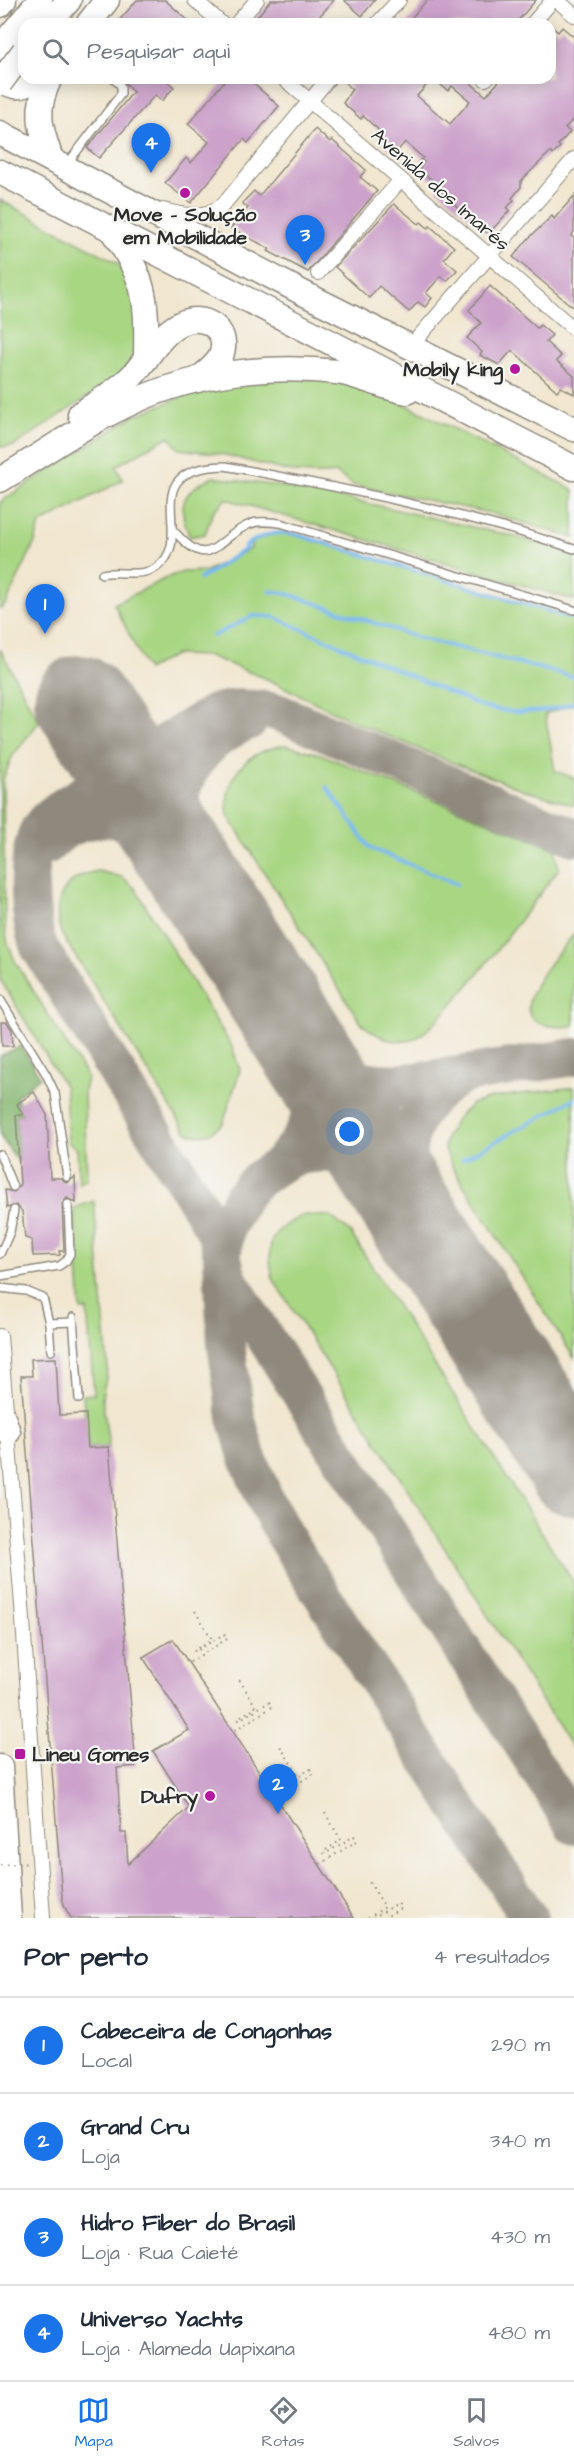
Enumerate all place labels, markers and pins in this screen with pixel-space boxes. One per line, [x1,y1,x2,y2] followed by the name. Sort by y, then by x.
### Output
[132,124,170,173] pin: 4
[178,186,192,200] marker: Move - Solução em Mobilidade
[114,201,257,252] place label: Move - Solução em Mobilidade
[286,216,324,265] pin: 3
[403,356,504,385] place label: Mobily king
[508,362,522,376] marker: Mobily king
[26,584,64,634] pin: 1
[32,1741,149,1769] place label: Lineu Gomes
[13,1747,27,1761] marker: Lineu Gomes
[258,1764,298,1814] pin: 2
[141,1783,198,1812] place label: Dufry
[203,1789,217,1803] marker: Dufry

